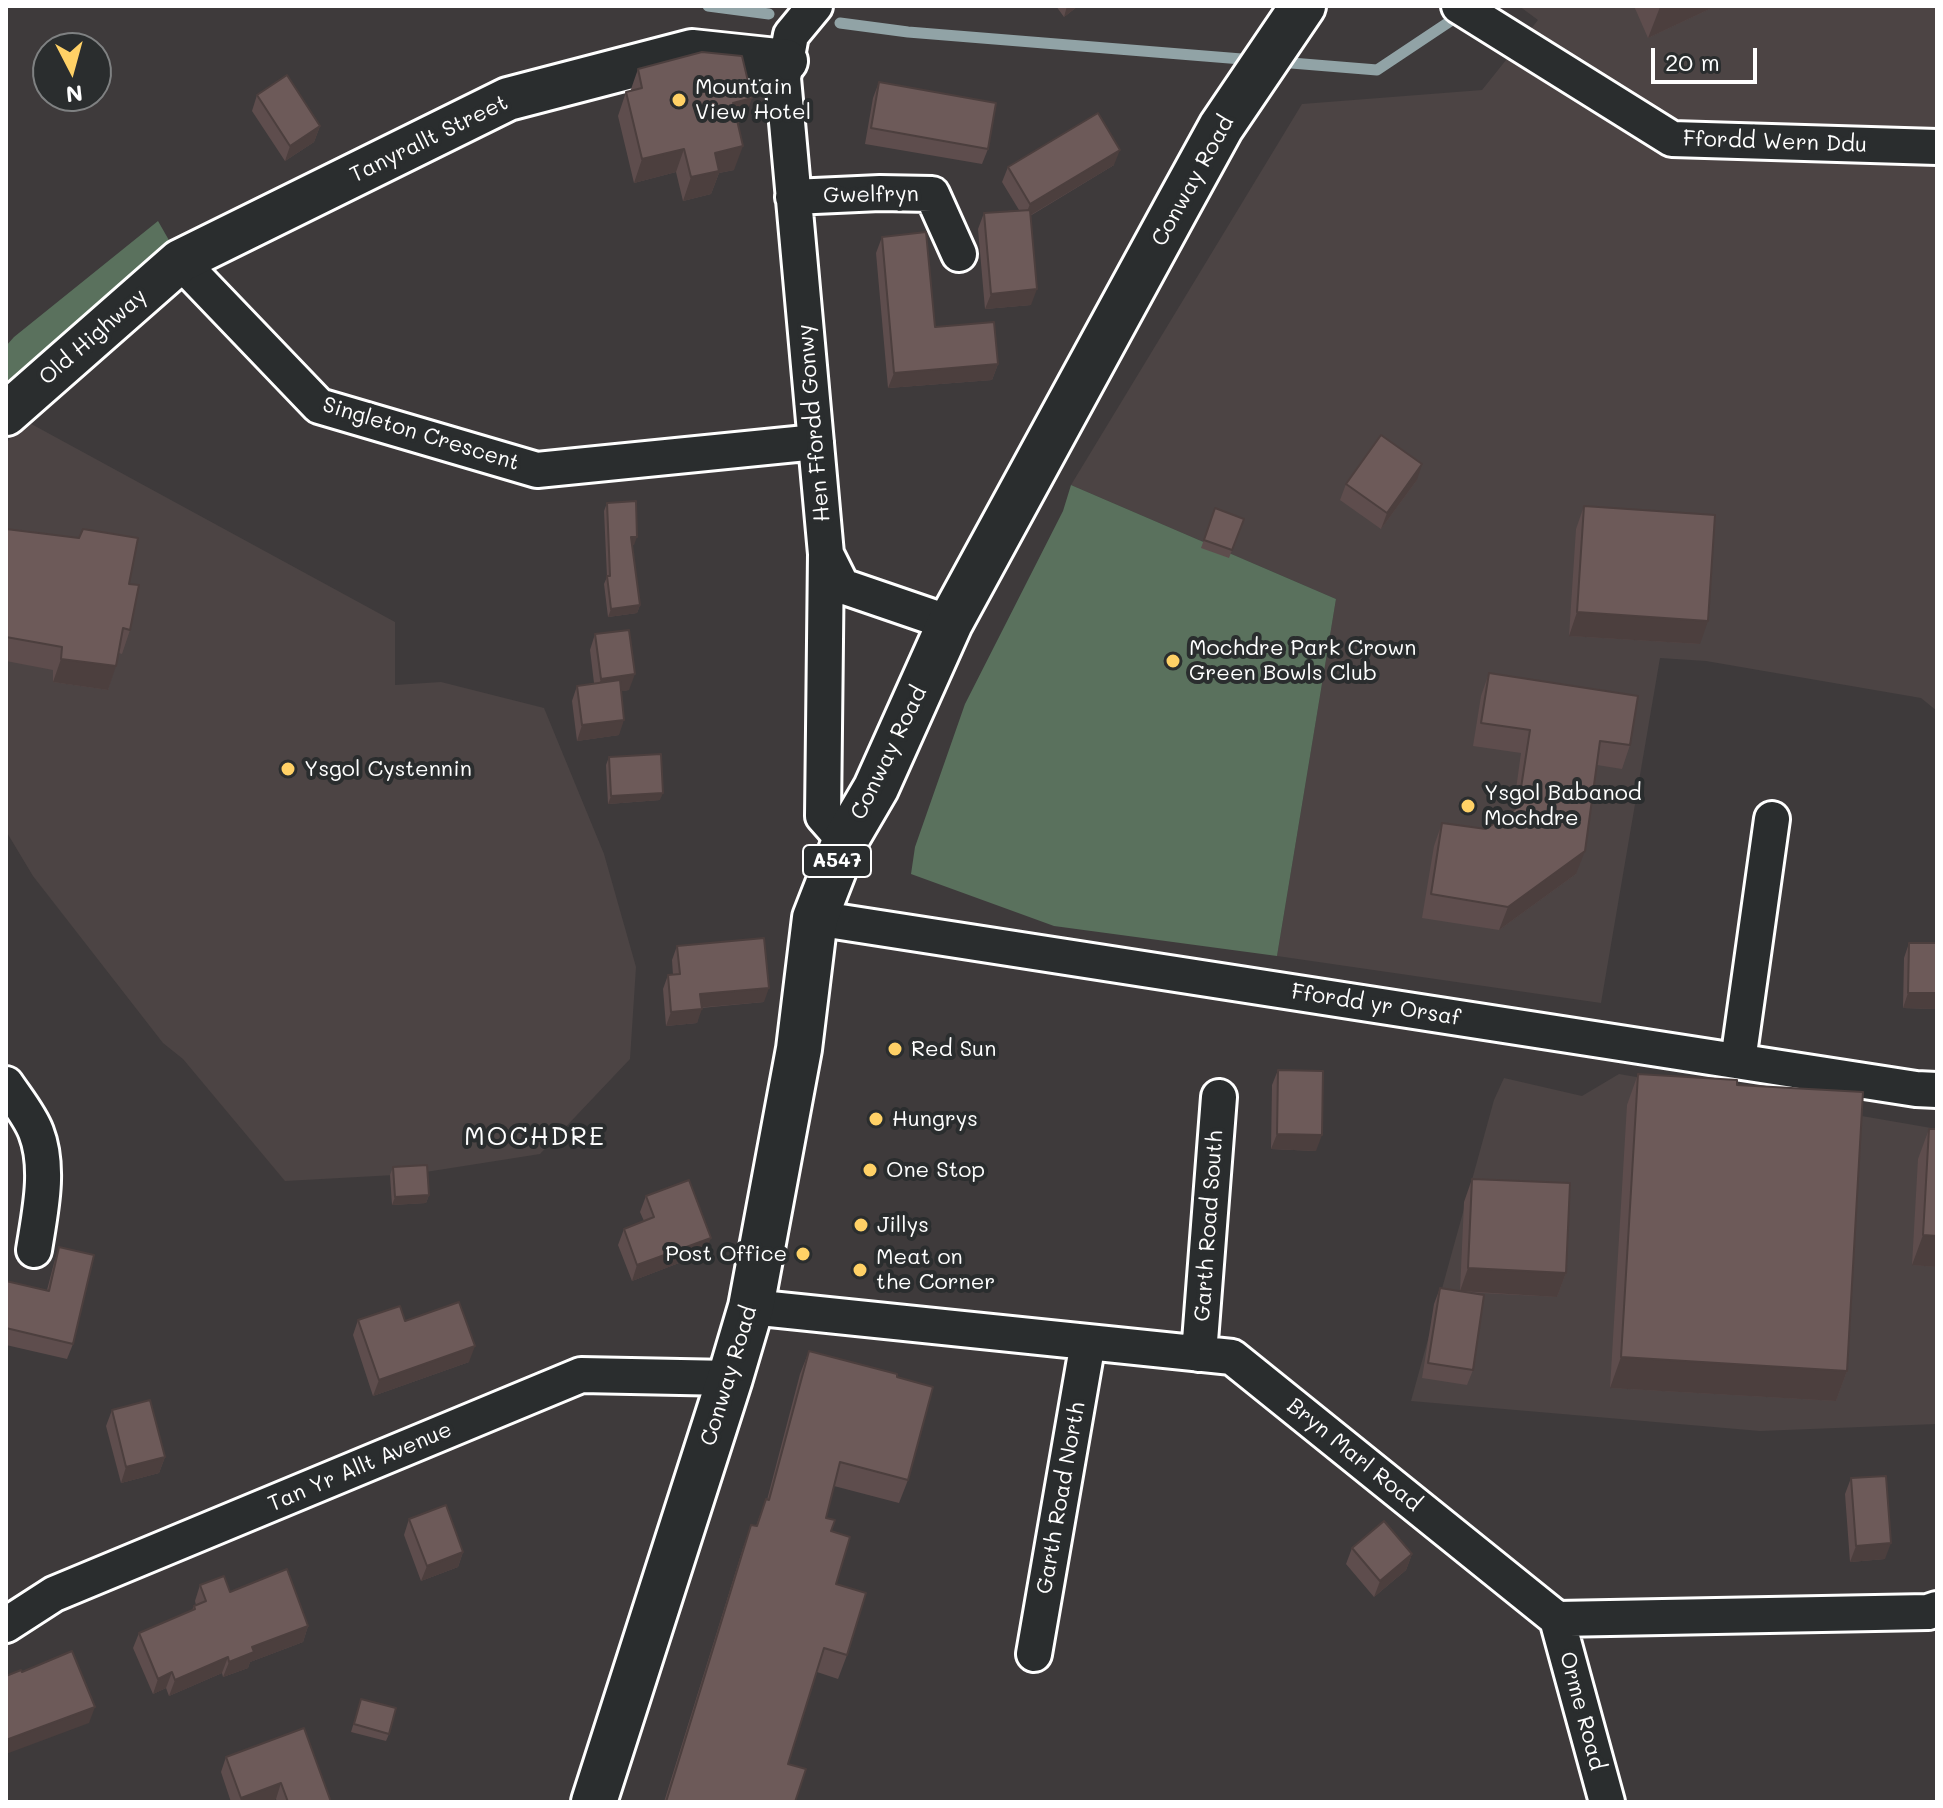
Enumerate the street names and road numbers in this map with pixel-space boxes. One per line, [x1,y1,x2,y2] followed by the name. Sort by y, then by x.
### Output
[346,89,512,189] street label: Tanyrallt Street
[1146,111,1240,251] street label: Conway Road
[1683,126,1867,158] street label: Ffordd Wern Ddu
[823,181,919,209] street label: Gwelfryn
[34,283,152,391] street label: Old Highway
[792,323,836,523] street label: Hen Ffordd Gonwy
[319,391,523,477] street label: Singleton Crescent
[845,682,933,824] street label: Conway Road
[803,845,871,877] road number: A547
[1290,979,1462,1031] street label: Ffordd yr Orsaf
[1189,1130,1229,1322] street label: Garth Road South
[695,1303,763,1449] street label: Conway Road
[1282,1393,1426,1517] street label: Bryn Marl Road
[1031,1400,1091,1596] street label: Garth Road North
[264,1416,456,1518] street label: Tan Yr Allt Avenue
[1554,1649,1610,1773] street label: Orme Road

